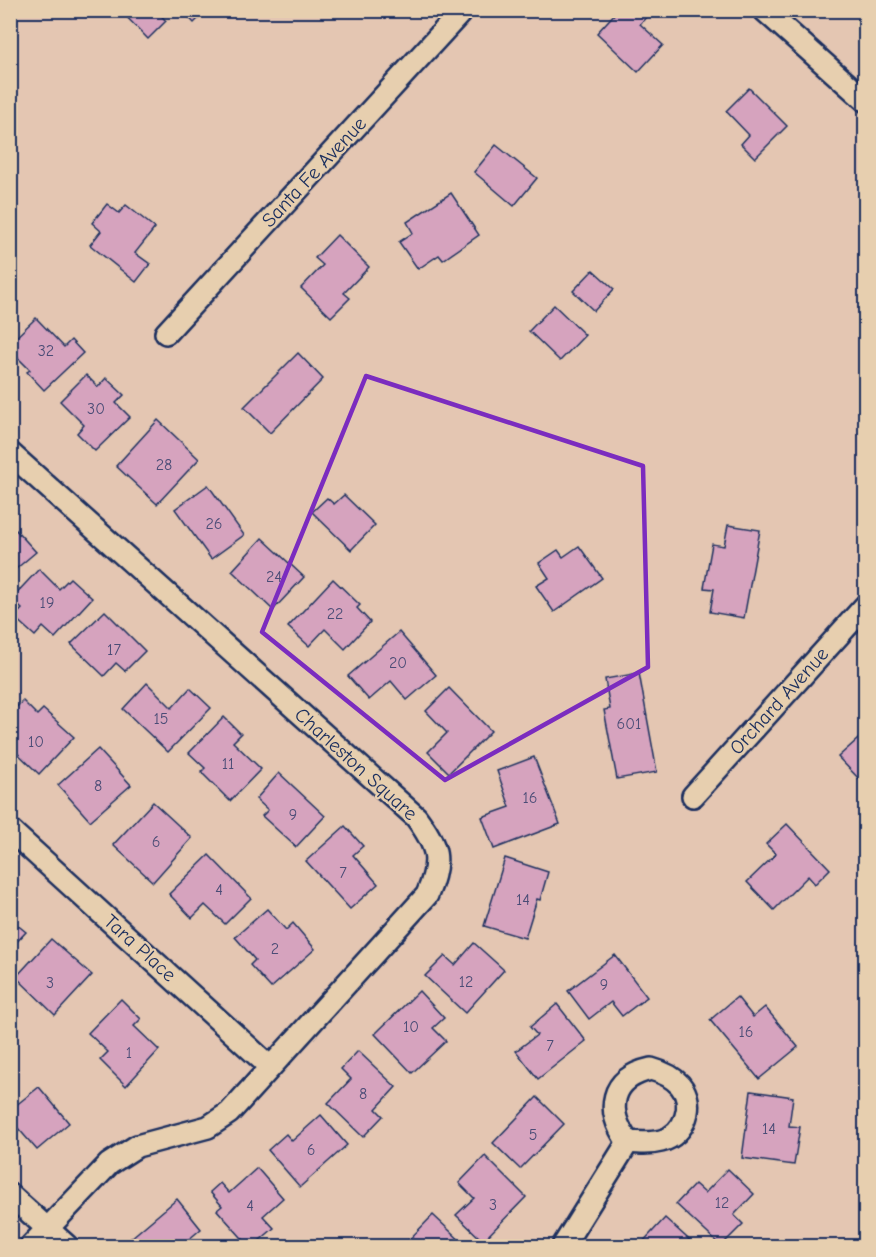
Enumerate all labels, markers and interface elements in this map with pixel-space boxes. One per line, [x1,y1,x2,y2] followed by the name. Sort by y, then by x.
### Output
[257,112,371,232] street label: Santa Fe Avenue
[38,342,54,360] house number: 32
[87,400,105,418] house number: 30
[156,456,172,474] house number: 28
[205,515,223,533] house number: 26
[266,568,282,586] house number: 24
[40,594,54,612] house number: 19
[327,605,343,623] house number: 22
[107,641,121,659] house number: 17
[725,643,833,759] street label: Orchard Avenue
[389,654,407,672] house number: 20
[290,703,422,825] street label: Charleston Square
[153,710,169,728] house number: 15
[617,715,641,733] house number: 601
[28,733,44,751] house number: 10
[222,755,234,773] house number: 11
[94,777,102,795] house number: 8
[522,789,538,807] house number: 16
[289,806,297,824] house number: 9
[152,833,160,851] house number: 6
[339,864,347,882] house number: 7
[215,881,223,899] house number: 4
[516,891,530,909] house number: 14
[99,910,181,986] street label: Tara Place
[271,940,279,958] house number: 2
[459,973,473,991] house number: 12
[46,974,54,992] house number: 3
[600,976,608,994] house number: 9
[403,1018,419,1036] house number: 10
[738,1023,754,1041] house number: 16
[546,1037,554,1055] house number: 7
[126,1044,132,1062] house number: 1
[359,1085,367,1103] house number: 8
[762,1120,776,1138] house number: 14
[529,1126,537,1144] house number: 5
[307,1141,315,1159] house number: 6
[715,1194,729,1212] house number: 12
[489,1196,497,1214] house number: 3
[246,1197,254,1215] house number: 4

